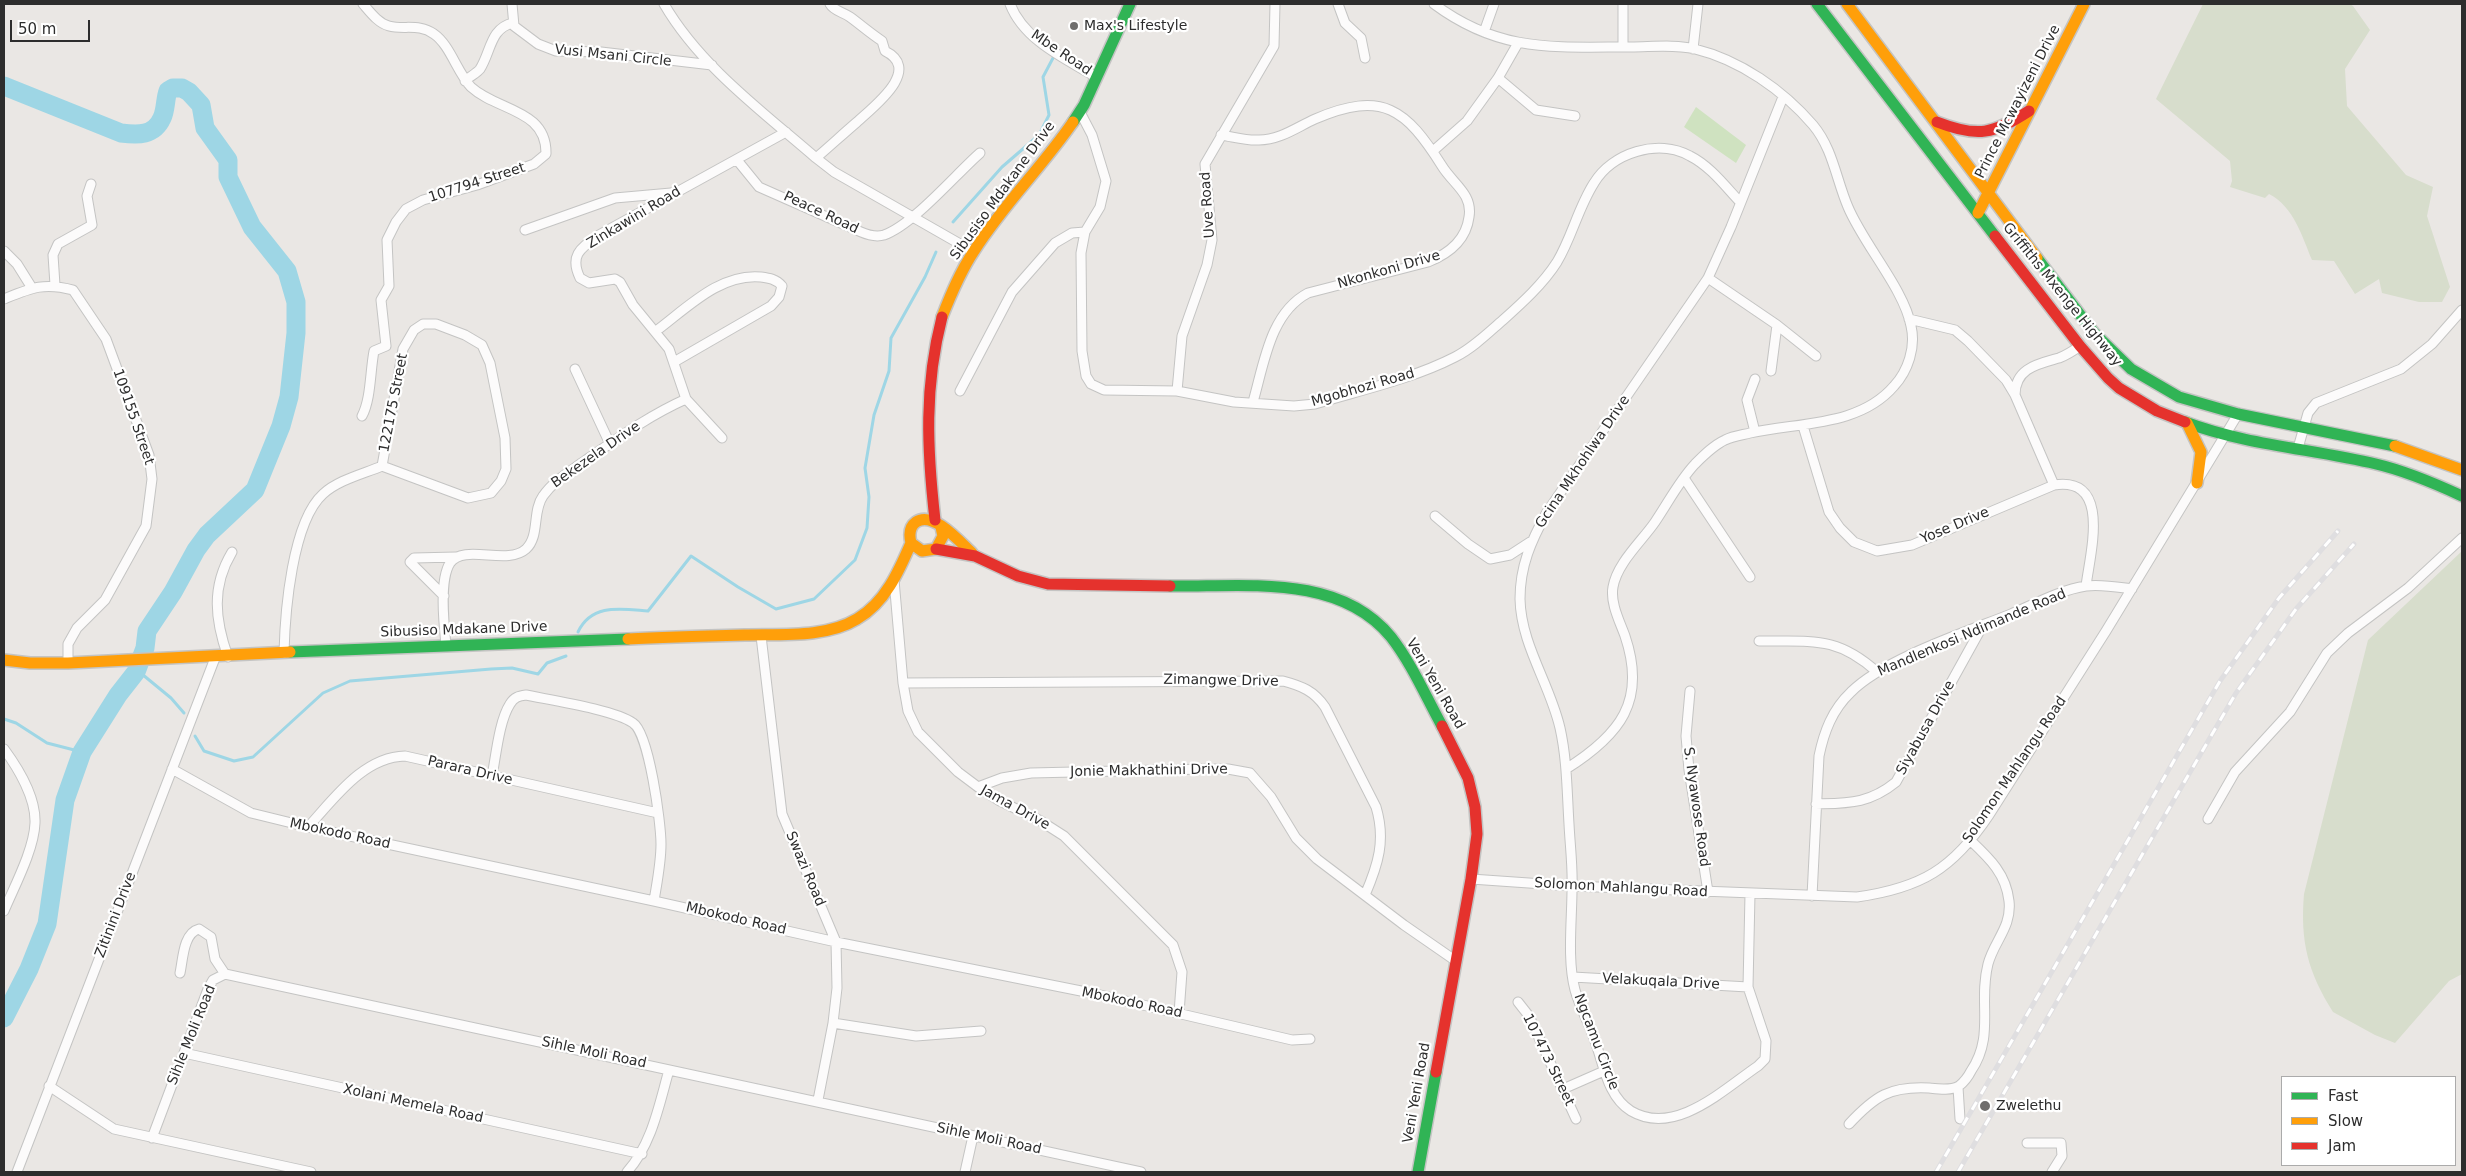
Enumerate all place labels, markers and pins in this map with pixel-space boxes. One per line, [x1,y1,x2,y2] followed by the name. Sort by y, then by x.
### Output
[1084,18,1187,34] place label: Max's Lifestyle
[1068,20,1080,32] marker: Max's Lifestyle
[1996,1098,2061,1114] place label: Zwelethu
[1978,1099,1992,1113] marker: Zwelethu

